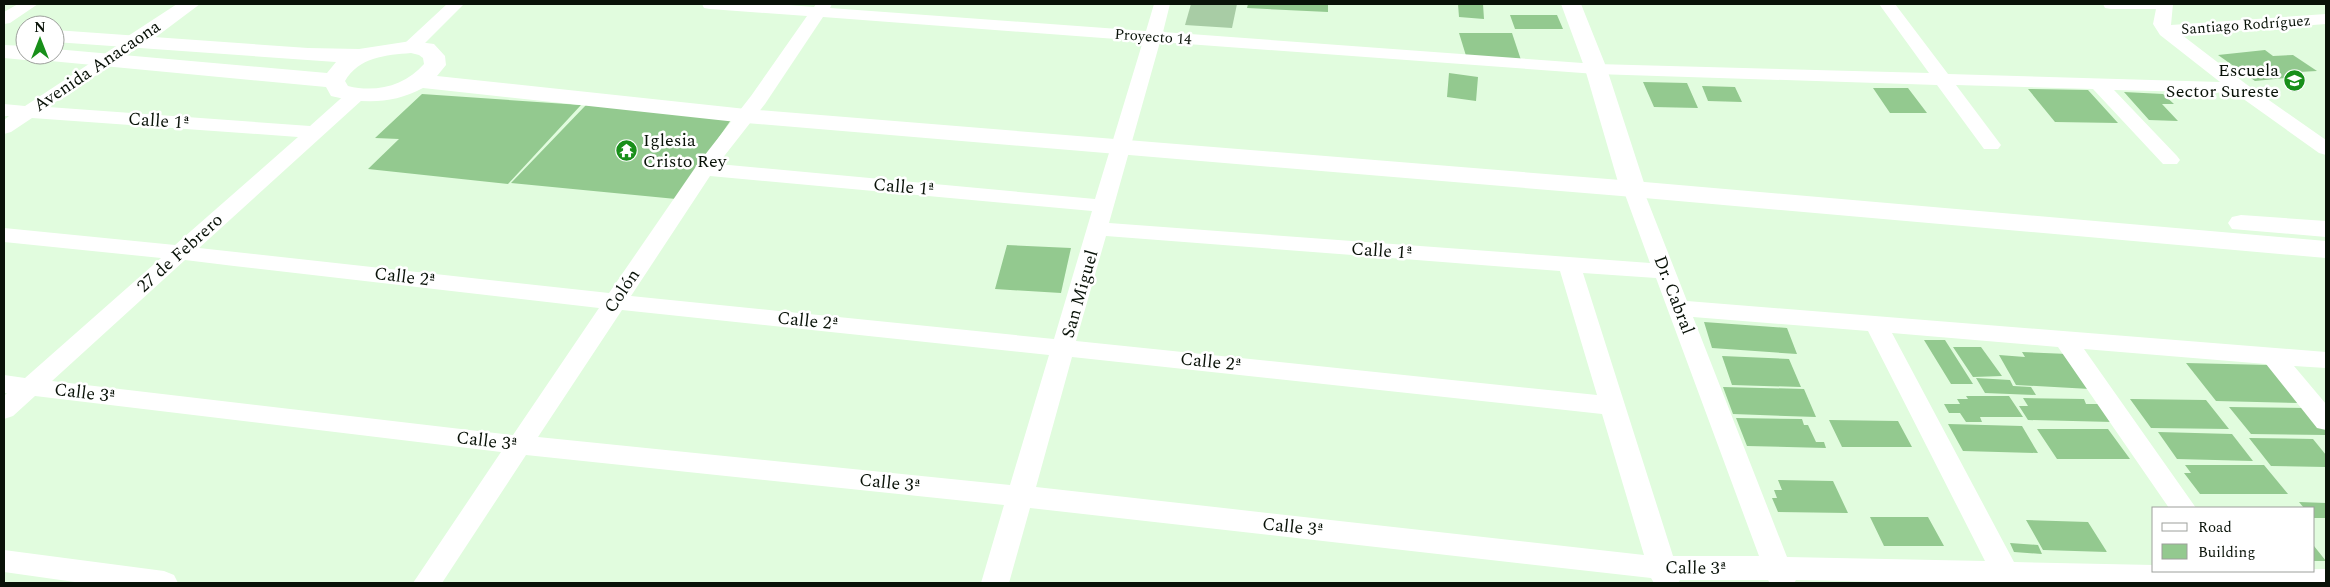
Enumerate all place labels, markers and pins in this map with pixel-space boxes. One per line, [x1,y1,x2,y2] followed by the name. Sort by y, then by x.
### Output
[2166,57,2279,105] place label: Escuela Sector Sureste
[2283,68,2307,92] school or university icon: Escuela Sector Sureste
[643,127,728,175] place label: Iglesia Cristo Rey
[615,138,639,162] temple icon: Iglesia Cristo Rey

